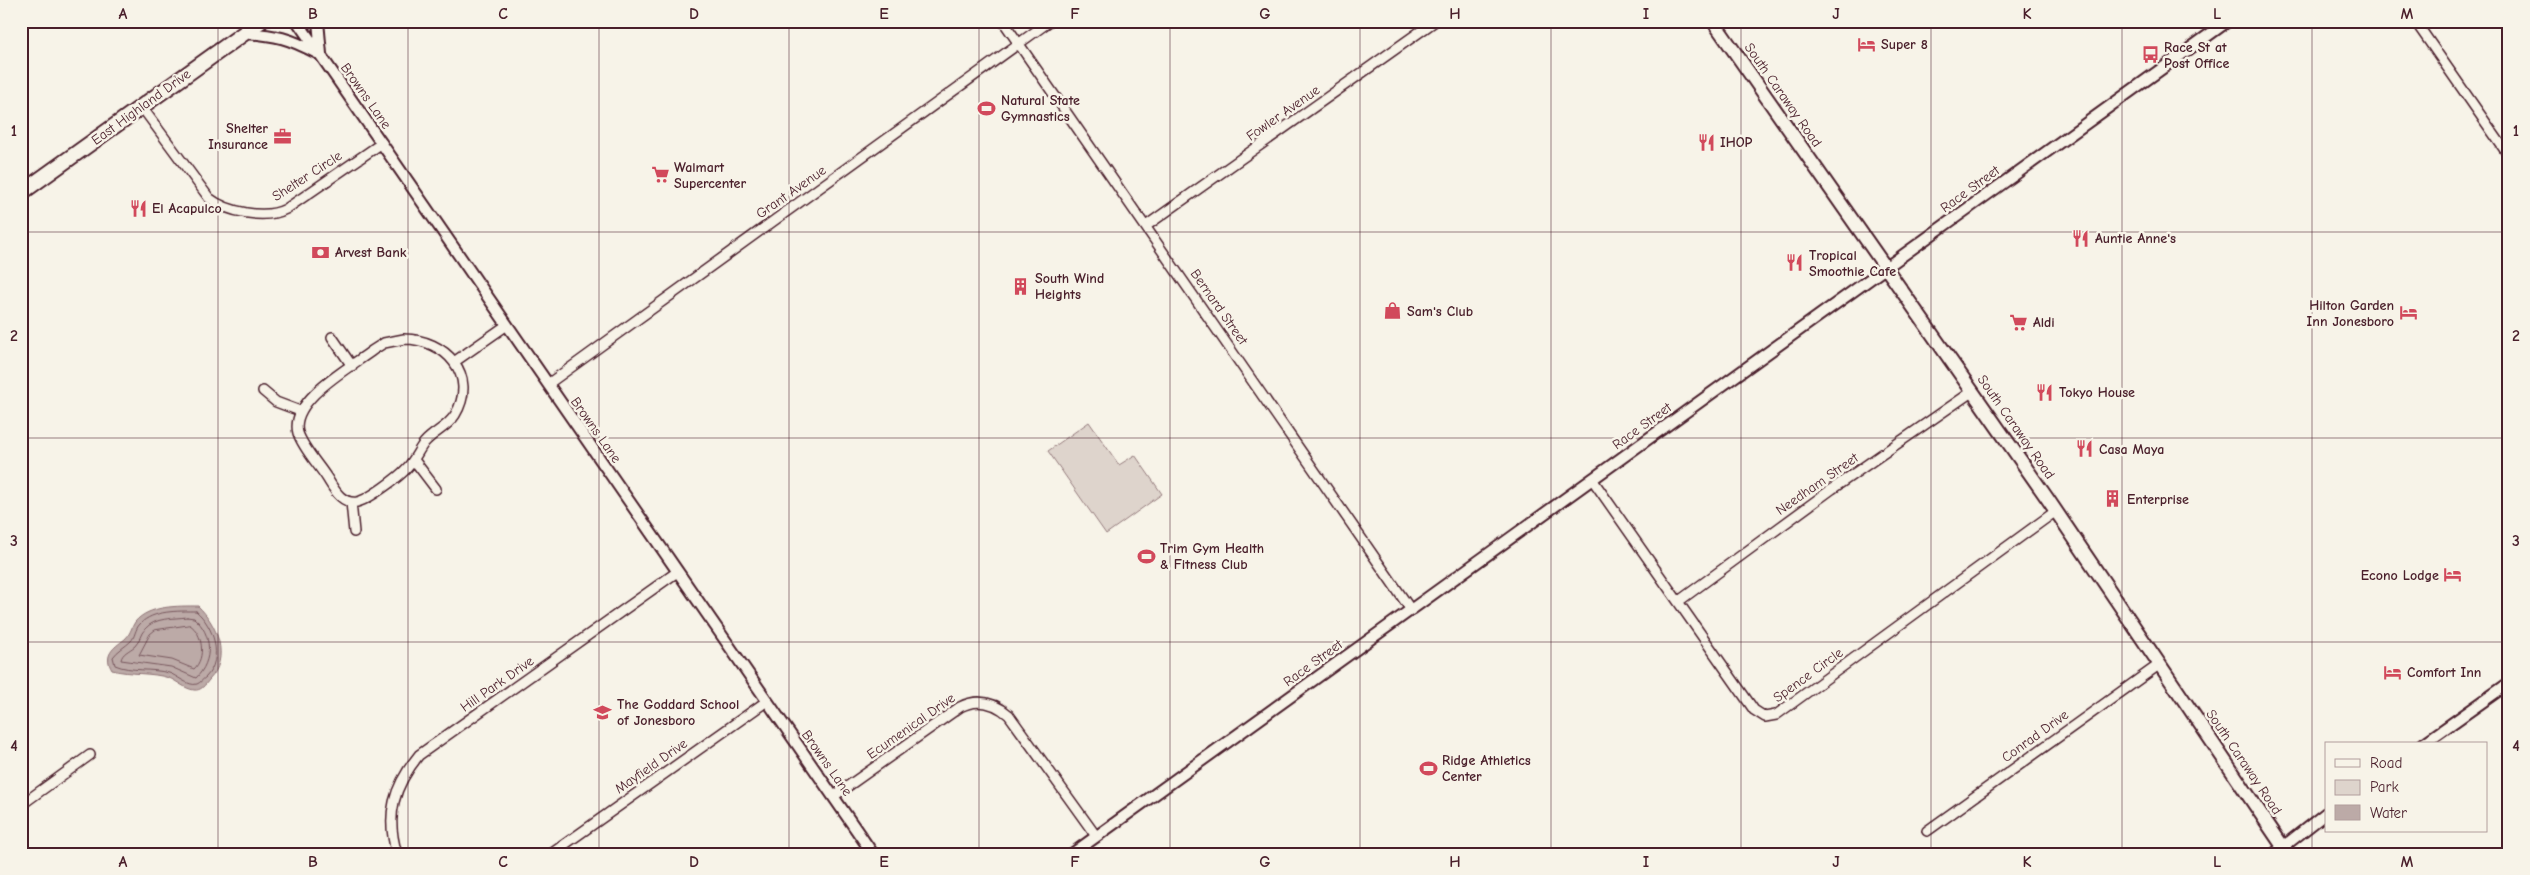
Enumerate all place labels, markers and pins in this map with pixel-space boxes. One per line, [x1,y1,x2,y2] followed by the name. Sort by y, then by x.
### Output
[1857,34,1877,54] hotel icon: Super 8
[1881,36,1928,53] place label: Super 8
[2164,39,2229,72] place label: Race St at Post Office
[2140,45,2160,65] bus stop icon: Race St at Post Office
[1001,92,1080,125] place label: Natural State Gymnastics
[977,98,997,118] sports icon: Natural State Gymnastics
[208,120,268,153] place label: Shelter Insurance
[272,126,292,146] office icon: Shelter Insurance
[1696,132,1716,152] restaurant icon: IHOP
[1720,134,1753,151] place label: IHOP
[674,159,746,192] place label: Walmart Supercenter
[650,165,670,185] supermarket icon: Walmart Supercenter
[128,198,148,218] restaurant icon: El Acapulco
[152,200,222,217] place label: El Acapulco
[2071,228,2091,248] restaurant icon: Auntie Anne's
[2095,230,2176,247] place label: Auntie Anne's
[311,242,331,262] bank icon: Arvest Bank
[335,244,407,261] place label: Arvest Bank
[1809,247,1896,280] place label: Tropical Smoothie Cafe
[1785,253,1805,273] restaurant icon: Tropical Smoothie Cafe
[1035,270,1104,303] place label: South Wind Heights
[1011,276,1031,296] building icon: South Wind Heights
[2307,297,2394,330] place label: Hilton Garden Inn Jonesboro
[1383,301,1403,321] shop icon: Sam's Club
[1407,303,1473,320] place label: Sam's Club
[2398,303,2418,323] hotel icon: Hilton Garden Inn Jonesboro
[2009,312,2029,332] supermarket icon: Aldi
[2033,314,2055,331] place label: Aldi
[2035,382,2055,402] restaurant icon: Tokyo House
[2059,384,2135,401] place label: Tokyo House
[2075,439,2095,459] restaurant icon: Casa Maya
[2099,441,2164,458] place label: Casa Maya
[2103,489,2123,509] building icon: Enterprise
[2127,491,2189,508] place label: Enterprise
[1160,540,1264,573] place label: Trim Gym Health & Fitness Club
[1136,546,1156,566] sports icon: Trim Gym Health & Fitness Club
[2443,565,2463,585] hotel icon: Econo Lodge
[2361,567,2439,584] place label: Econo Lodge
[2383,662,2403,682] hotel icon: Comfort Inn
[2407,664,2481,681] place label: Comfort Inn
[617,696,739,729] place label: The Goddard School of Jonesboro
[593,702,613,722] school or university icon: The Goddard School of Jonesboro
[1442,752,1531,785] place label: Ridge Athletics Center
[1418,758,1438,778] sports icon: Ridge Athletics Center

